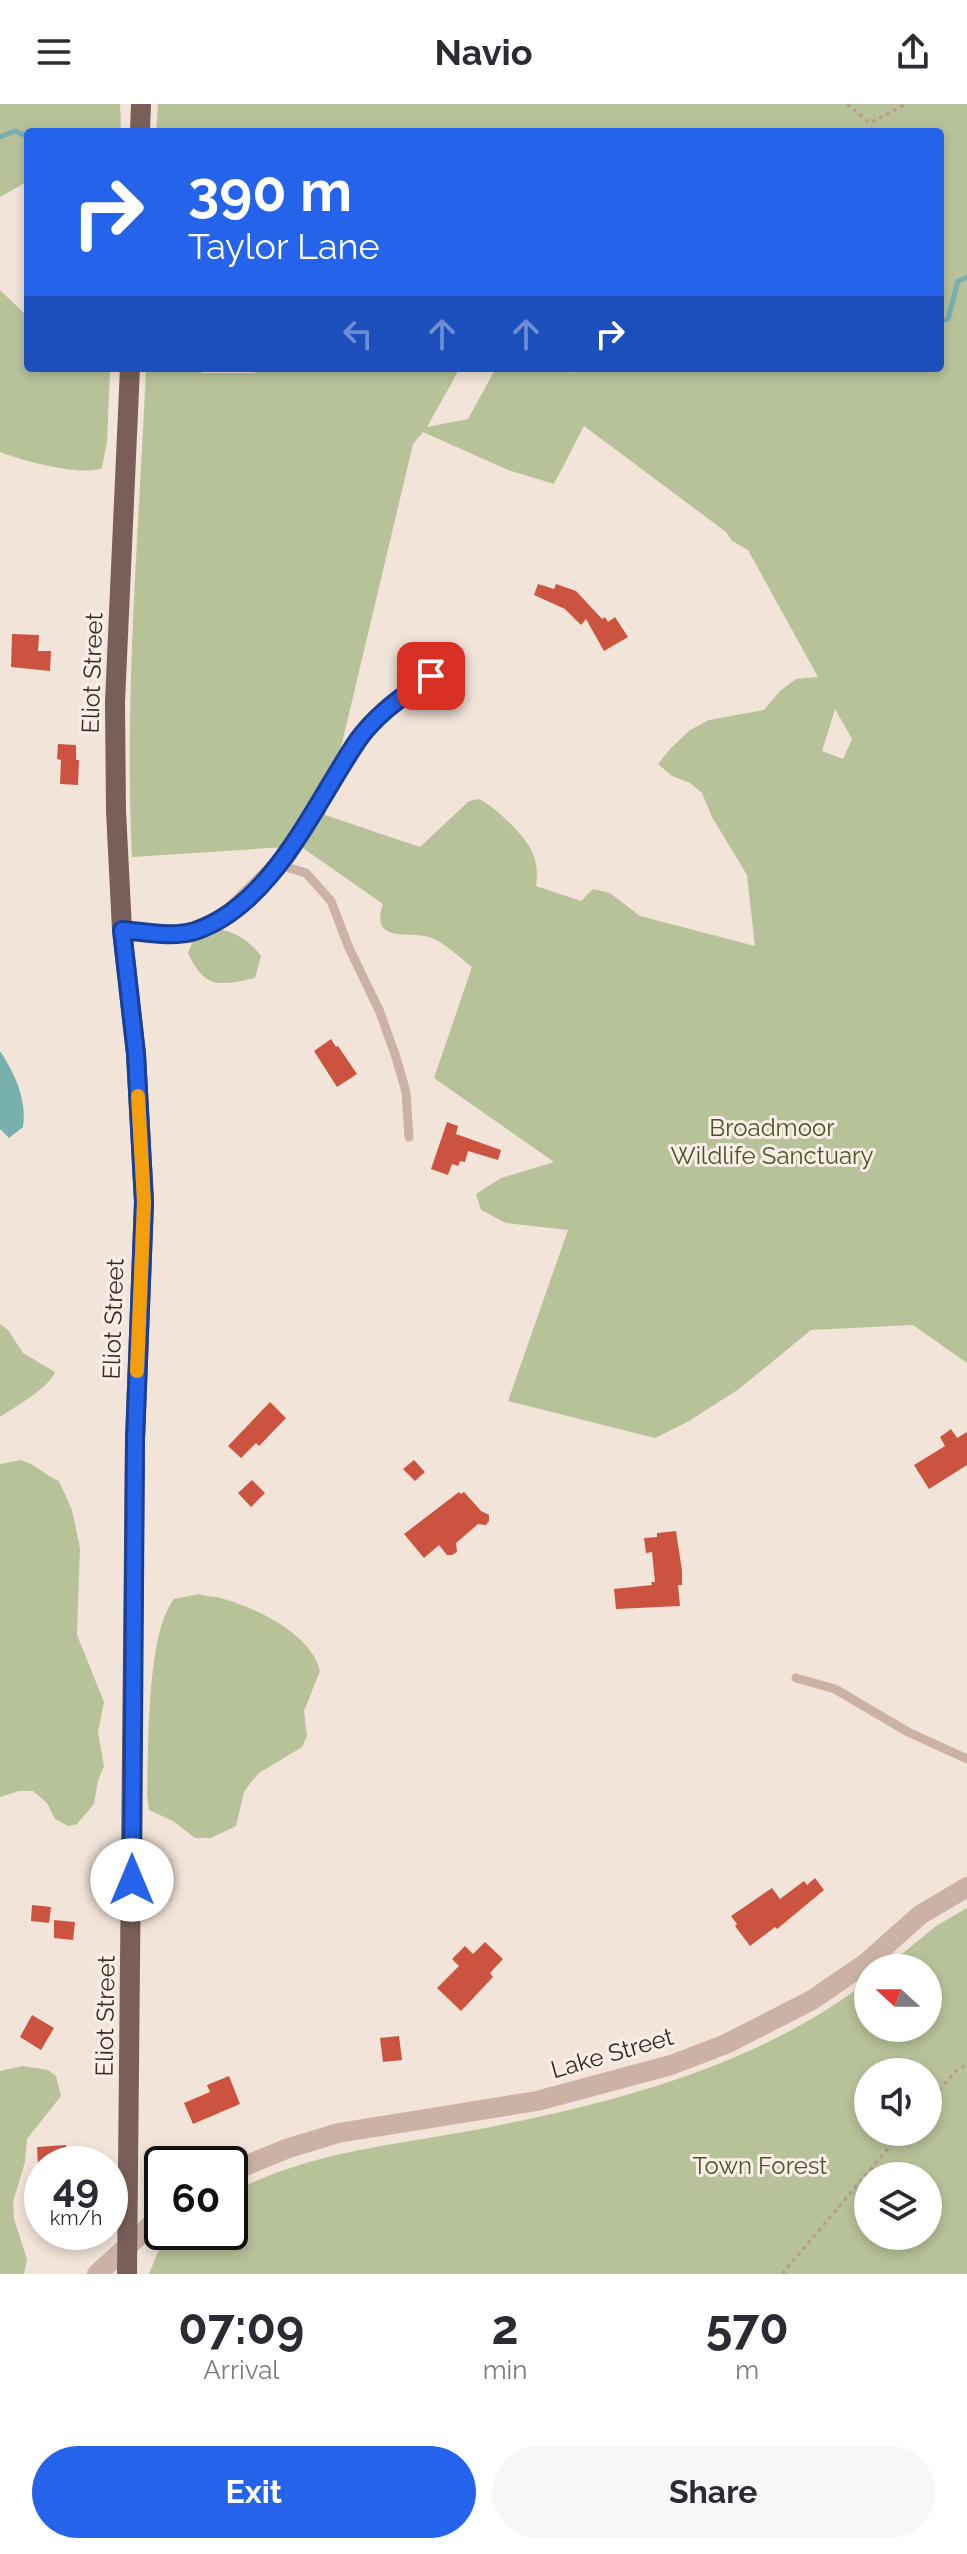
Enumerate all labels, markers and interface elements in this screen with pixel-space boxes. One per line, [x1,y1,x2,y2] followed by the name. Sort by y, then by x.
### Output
[32,30,76,74] icon: menu
[891,30,935,74] icon: share
[434,31,533,73] text: Navio
[188,158,352,224] text: 390 m
[56,160,160,264] icon: right
[188,225,380,267] text: Taylor Lane
[336,312,380,356] icon: left
[420,312,464,356] icon: ahead
[504,312,548,356] icon: ahead
[588,312,632,356] icon: right
[75,612,109,734] street label: Eliot Street
[397,642,465,710] pin
[409,654,453,698] icon: arrive
[671,1113,873,1170] park label: Broadmoor Wildlife Sanctuary
[96,1258,130,1380] street label: Eliot Street
[90,1838,174,1922] position arrow
[854,1954,942,2042] north arrow
[854,1954,942,2250] map controls
[89,1955,121,2077] street label: Eliot Street
[547,2022,677,2084] street label: Lake Street
[854,2058,942,2146] button: sound
[144,2146,248,2250] speed limit sign: 60
[693,2151,827,2180] park label: Town Forest
[854,2162,942,2250] button: layers
[53,2164,99,2211] text: 49
[50,2206,102,2230] text: km/h
[178,2299,304,2355] text: 07:09
[491,2299,519,2355] text: 2
[706,2299,789,2355] text: 570
[203,2355,279,2385] text: Arrival
[483,2355,527,2385] text: min
[735,2355,759,2385] text: m
[32,2446,476,2538] button: Exit
[492,2446,935,2538] button: Share

